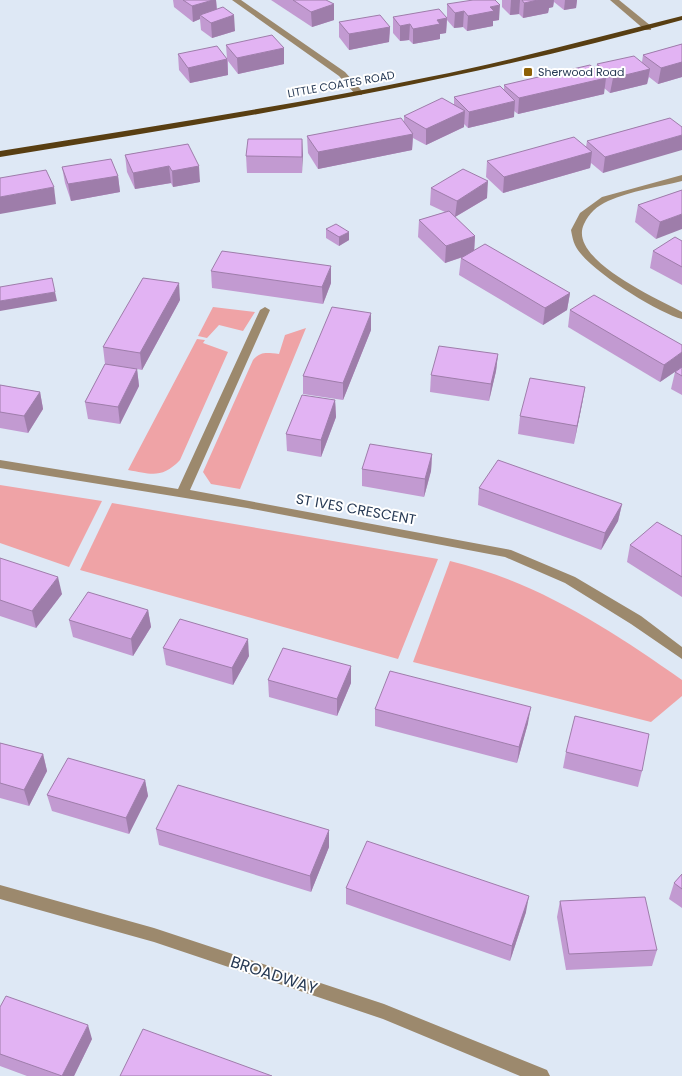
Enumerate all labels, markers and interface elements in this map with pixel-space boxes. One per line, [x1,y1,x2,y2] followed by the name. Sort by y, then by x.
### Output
[538,64,625,80] place label: Sherwood Road
[522,66,534,78] marker: Sherwood Road
[286,67,396,101] street label: LITTLE COATES ROAD
[294,489,418,529] street label: ST IVES CRESCENT
[228,950,321,1000] street label: BROADWAY

